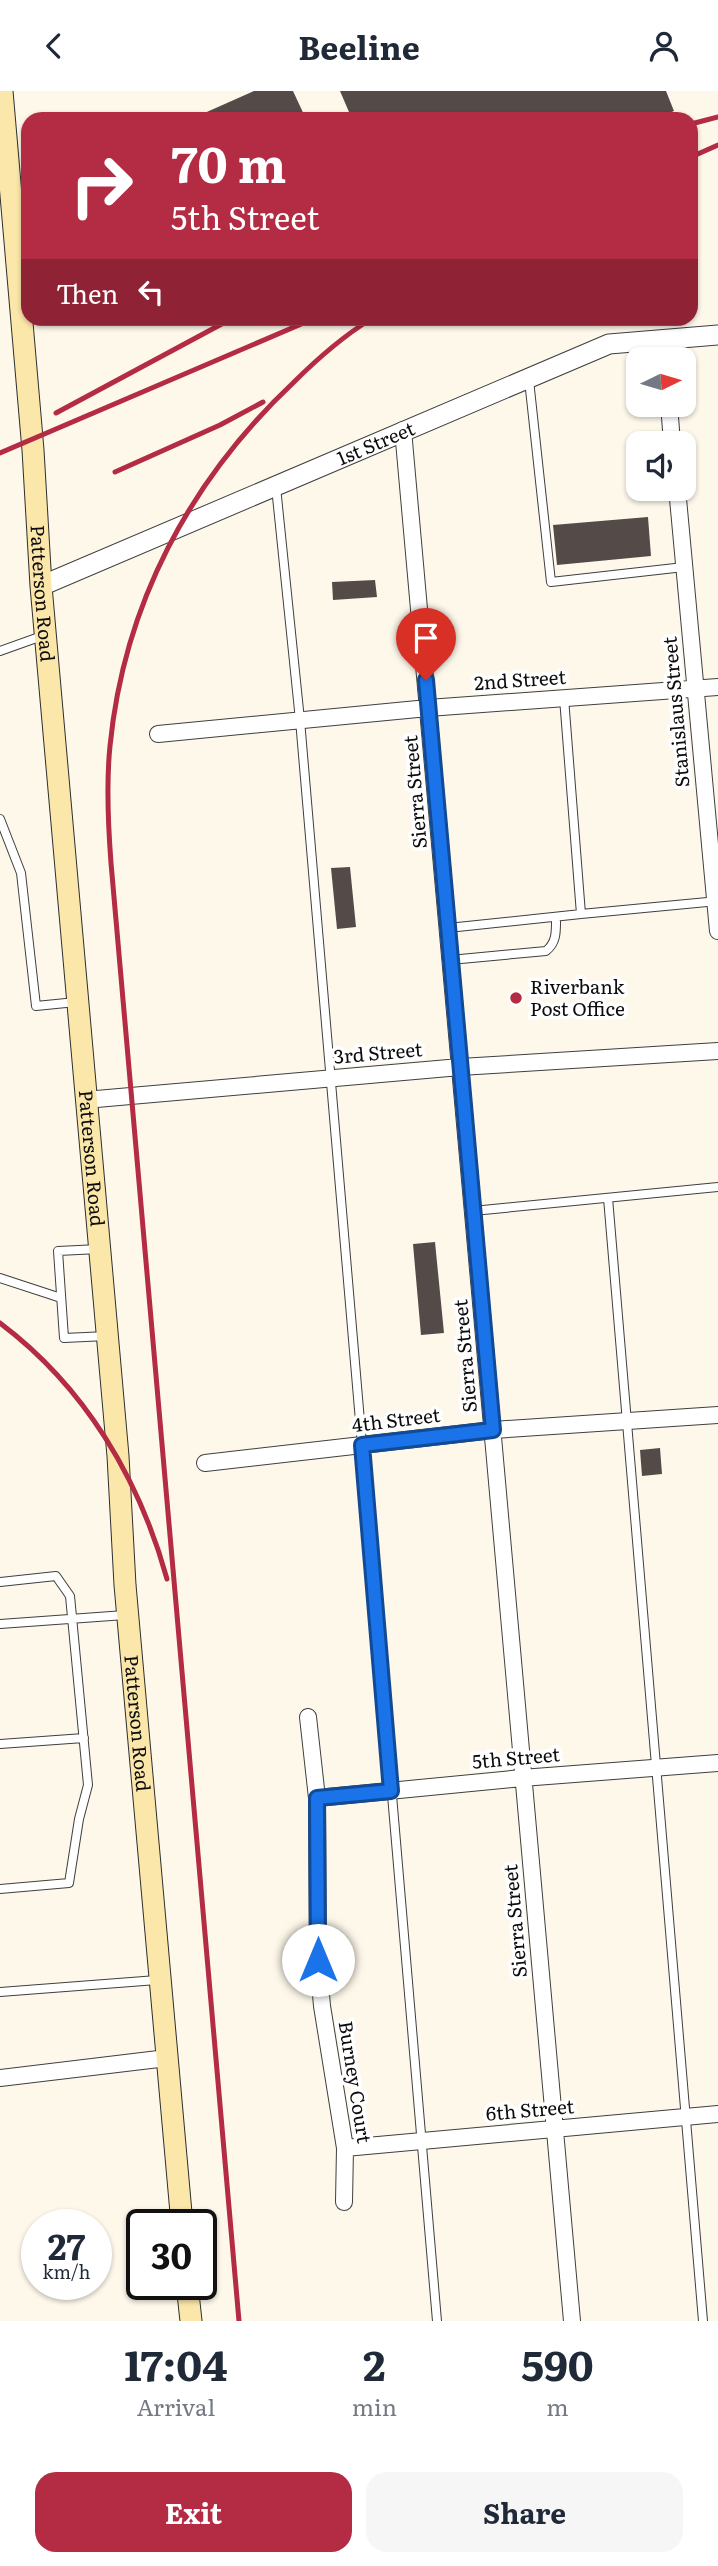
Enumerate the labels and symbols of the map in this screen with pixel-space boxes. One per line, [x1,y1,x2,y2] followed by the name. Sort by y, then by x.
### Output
[626,347,696,417] north arrow
[332,413,419,471] street label: 1st Street
[24,524,63,663] street label: Patterson Road
[396,608,456,680] pin
[654,635,696,789] street label: Stanislaus Street
[473,662,567,696] street label: 2nd Street
[395,734,433,850] street label: Sierra Street
[530,972,625,1022] place label: Riverbank Post Office
[508,990,524,1006] marker: Riverbank Post Office
[332,1034,424,1070] street label: 3rd Street
[73,1089,113,1228] street label: Patterson Road
[445,1298,483,1414] street label: Sierra Street
[350,1400,442,1438] street label: 4th Street
[118,1654,158,1793] street label: Patterson Road
[471,1739,561,1775] street label: 5th Street
[495,1863,533,1979] street label: Sierra Street
[281,1923,355,1997] position arrow
[333,2019,380,2145] street label: Burney Court
[485,2091,576,2127] street label: 6th Street
[126,2209,217,2300] speed limit sign: 30

